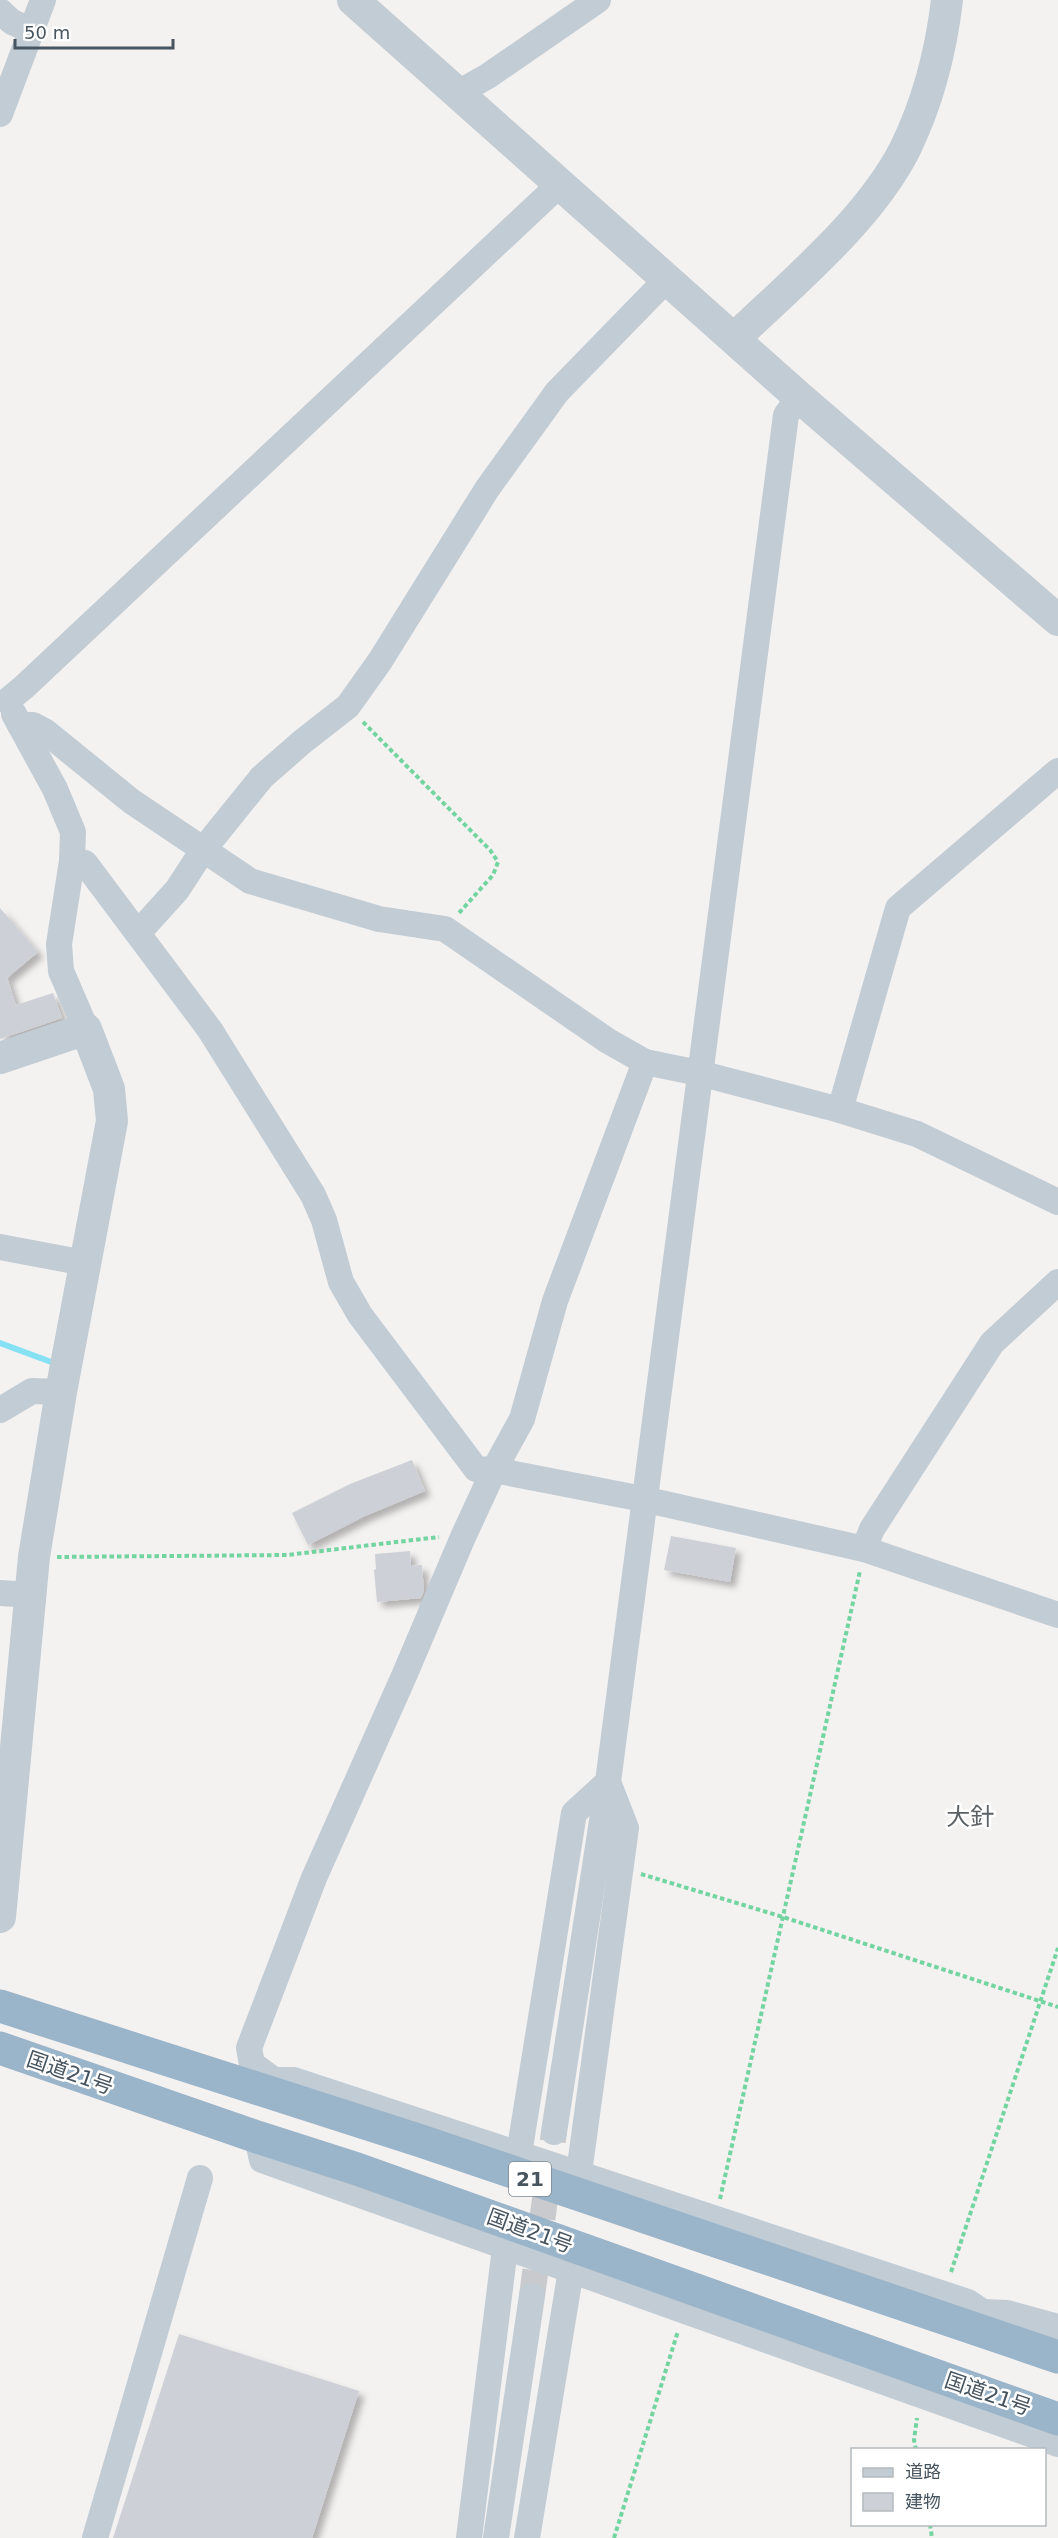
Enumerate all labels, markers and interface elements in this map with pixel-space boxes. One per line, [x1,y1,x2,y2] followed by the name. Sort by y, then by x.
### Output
[15,12,172,50] scale bar
[24,22,70,43] text: 50 m
[946,1803,994,1831] district label: 大針
[24,2047,116,2099] street label: 国道21号
[509,2162,551,2196] road number: 21
[484,2204,576,2258] street label: 国道21号
[942,2368,1034,2420] street label: 国道21号
[851,2448,1046,2526] legend
[905,2461,941,2482] text: 道路
[905,2491,941,2512] text: 建物

